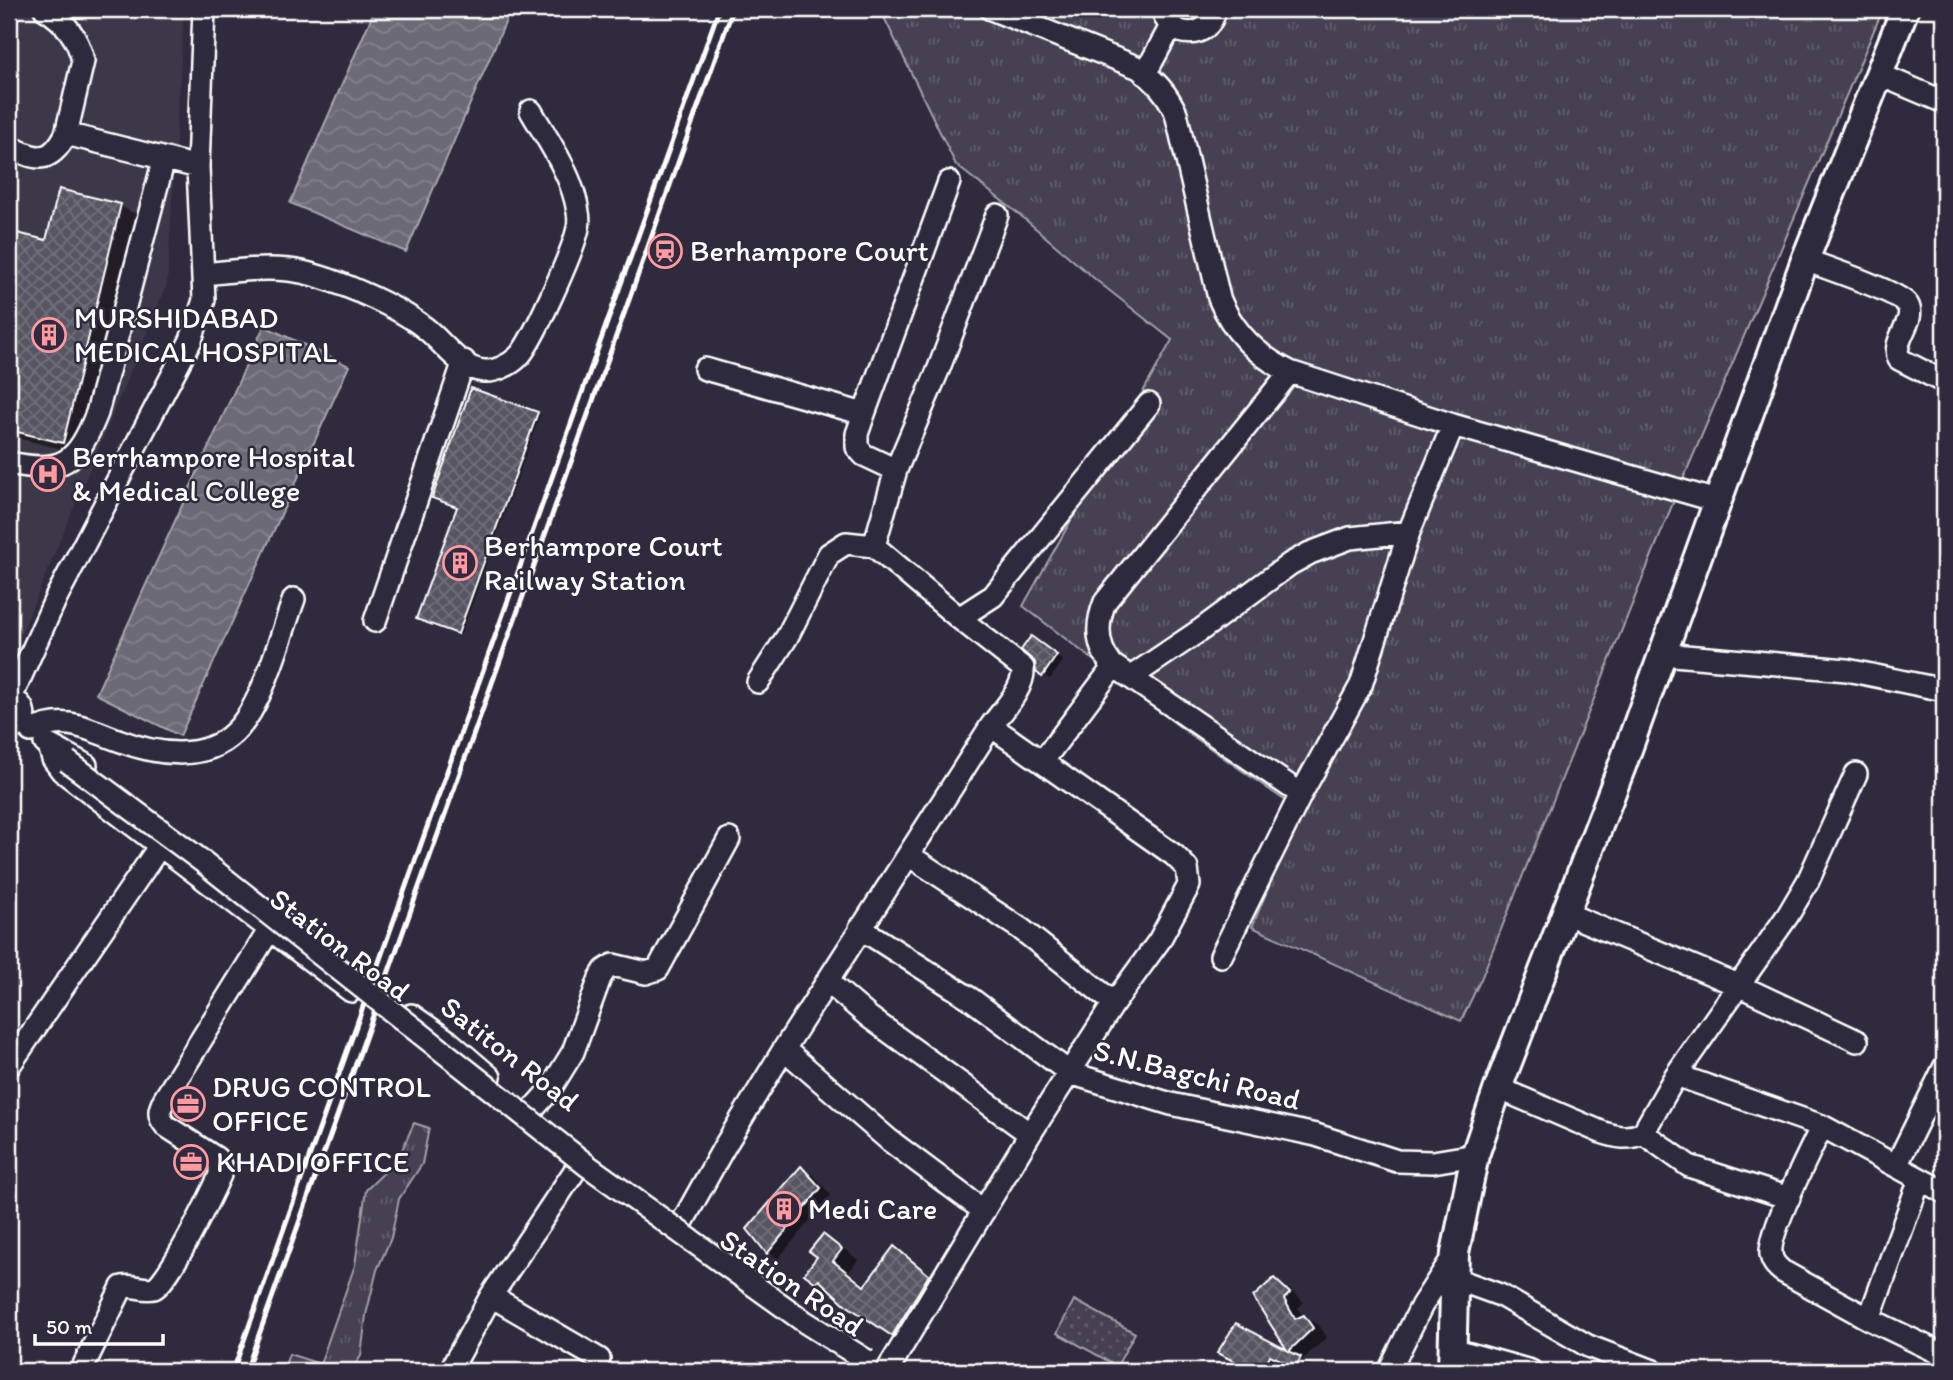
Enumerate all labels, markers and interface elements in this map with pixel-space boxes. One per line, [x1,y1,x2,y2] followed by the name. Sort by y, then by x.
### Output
[646,232,684,270] station icon: Berhampore Court
[690,232,929,269] place label: Berhampore Court
[74,299,337,370] place label: MURSHIDABAD MEDICAL HOSPITAL
[30,316,68,354] building icon: MURSHIDABAD MEDICAL HOSPITAL
[72,438,356,509] place label: Berrhampore Hospital & Medical College
[29,455,67,493] hospital icon: Berrhampore Hospital & Medical College
[484,527,723,598] place label: Berhampore Court Railway Station
[441,544,479,582] building icon: Berhampore Court Railway Station
[263,880,418,1010] street label: Station Road
[433,988,588,1120] street label: Satiton Road
[1090,1031,1305,1118] street label: S.N.Bagchi Road
[212,1068,431,1139] place label: DRUG CONTROL OFFICE
[169,1085,207,1123] office icon: DRUG CONTROL OFFICE
[172,1143,210,1181] office icon: KHADI OFFICE
[216,1143,409,1180] place label: KHADI OFFICE
[765,1190,803,1228] building icon: Medi Care
[808,1190,937,1227] place label: Medi Care
[713,1221,872,1345] street label: Station Road
[35,1303,163,1347] scale bar
[46,1314,93,1339] text: 50 m

